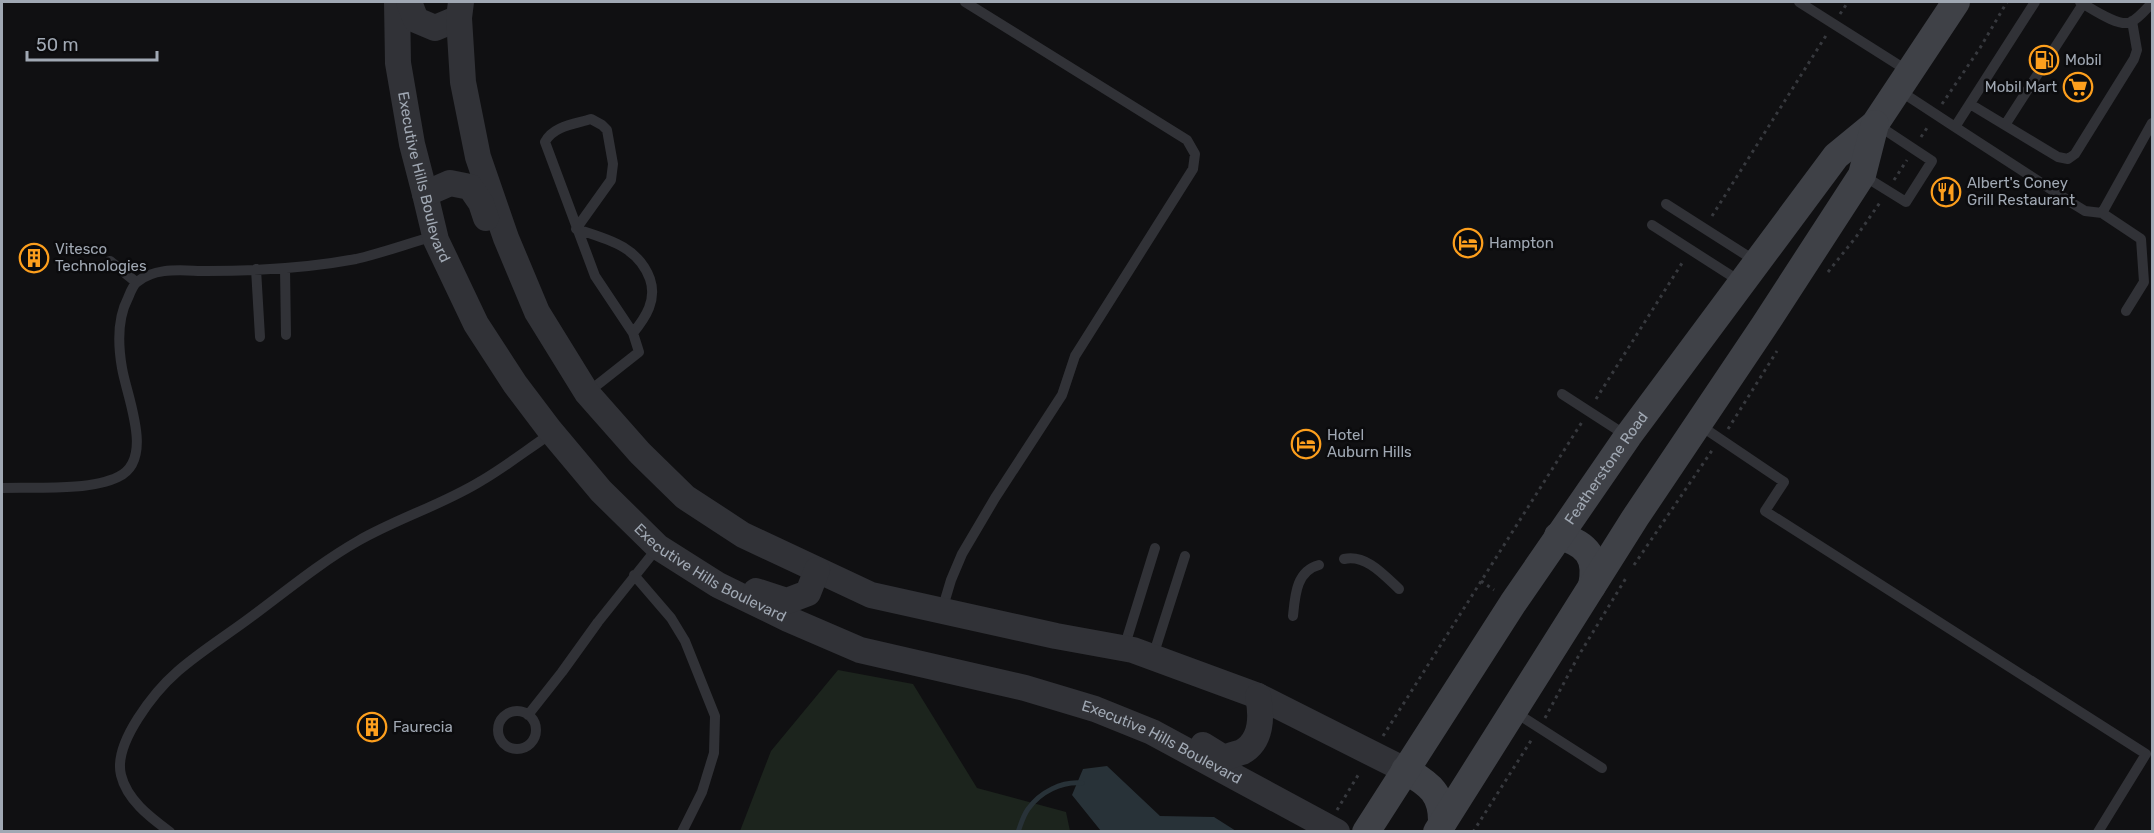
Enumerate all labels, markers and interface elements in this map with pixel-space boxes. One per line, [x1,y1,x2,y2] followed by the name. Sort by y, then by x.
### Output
[27,24,158,62] scale bar
[36,34,79,56] text: 50 m
[2028,44,2060,76] fuel station icon: Mobil
[2065,51,2102,69] place label: Mobil
[2062,71,2094,103] supermarket icon: Mobil Mart
[1985,78,2057,96] place label: Mobil Mart
[394,90,454,265] street label: Executive Hills Boulevard
[1967,174,2075,209] place label: Albert's Coney Grill Restaurant
[1930,176,1962,208] restaurant icon: Albert's Coney Grill Restaurant
[1452,227,1484,259] hotel icon: Hampton
[1489,234,1554,252] place label: Hampton
[55,240,147,275] place label: Vitesco Technologies
[18,242,50,274] building icon: Vitesco Technologies
[1561,408,1652,528] street label: Featherstone Road
[1327,426,1412,461] place label: Hotel Auburn Hills
[1290,428,1322,460] hotel icon: Hotel Auburn Hills
[630,520,789,626] street label: Executive Hills Boulevard
[1080,697,1245,788] street label: Executive Hills Boulevard
[356,711,388,743] building icon: Faurecia
[393,718,453,736] place label: Faurecia

